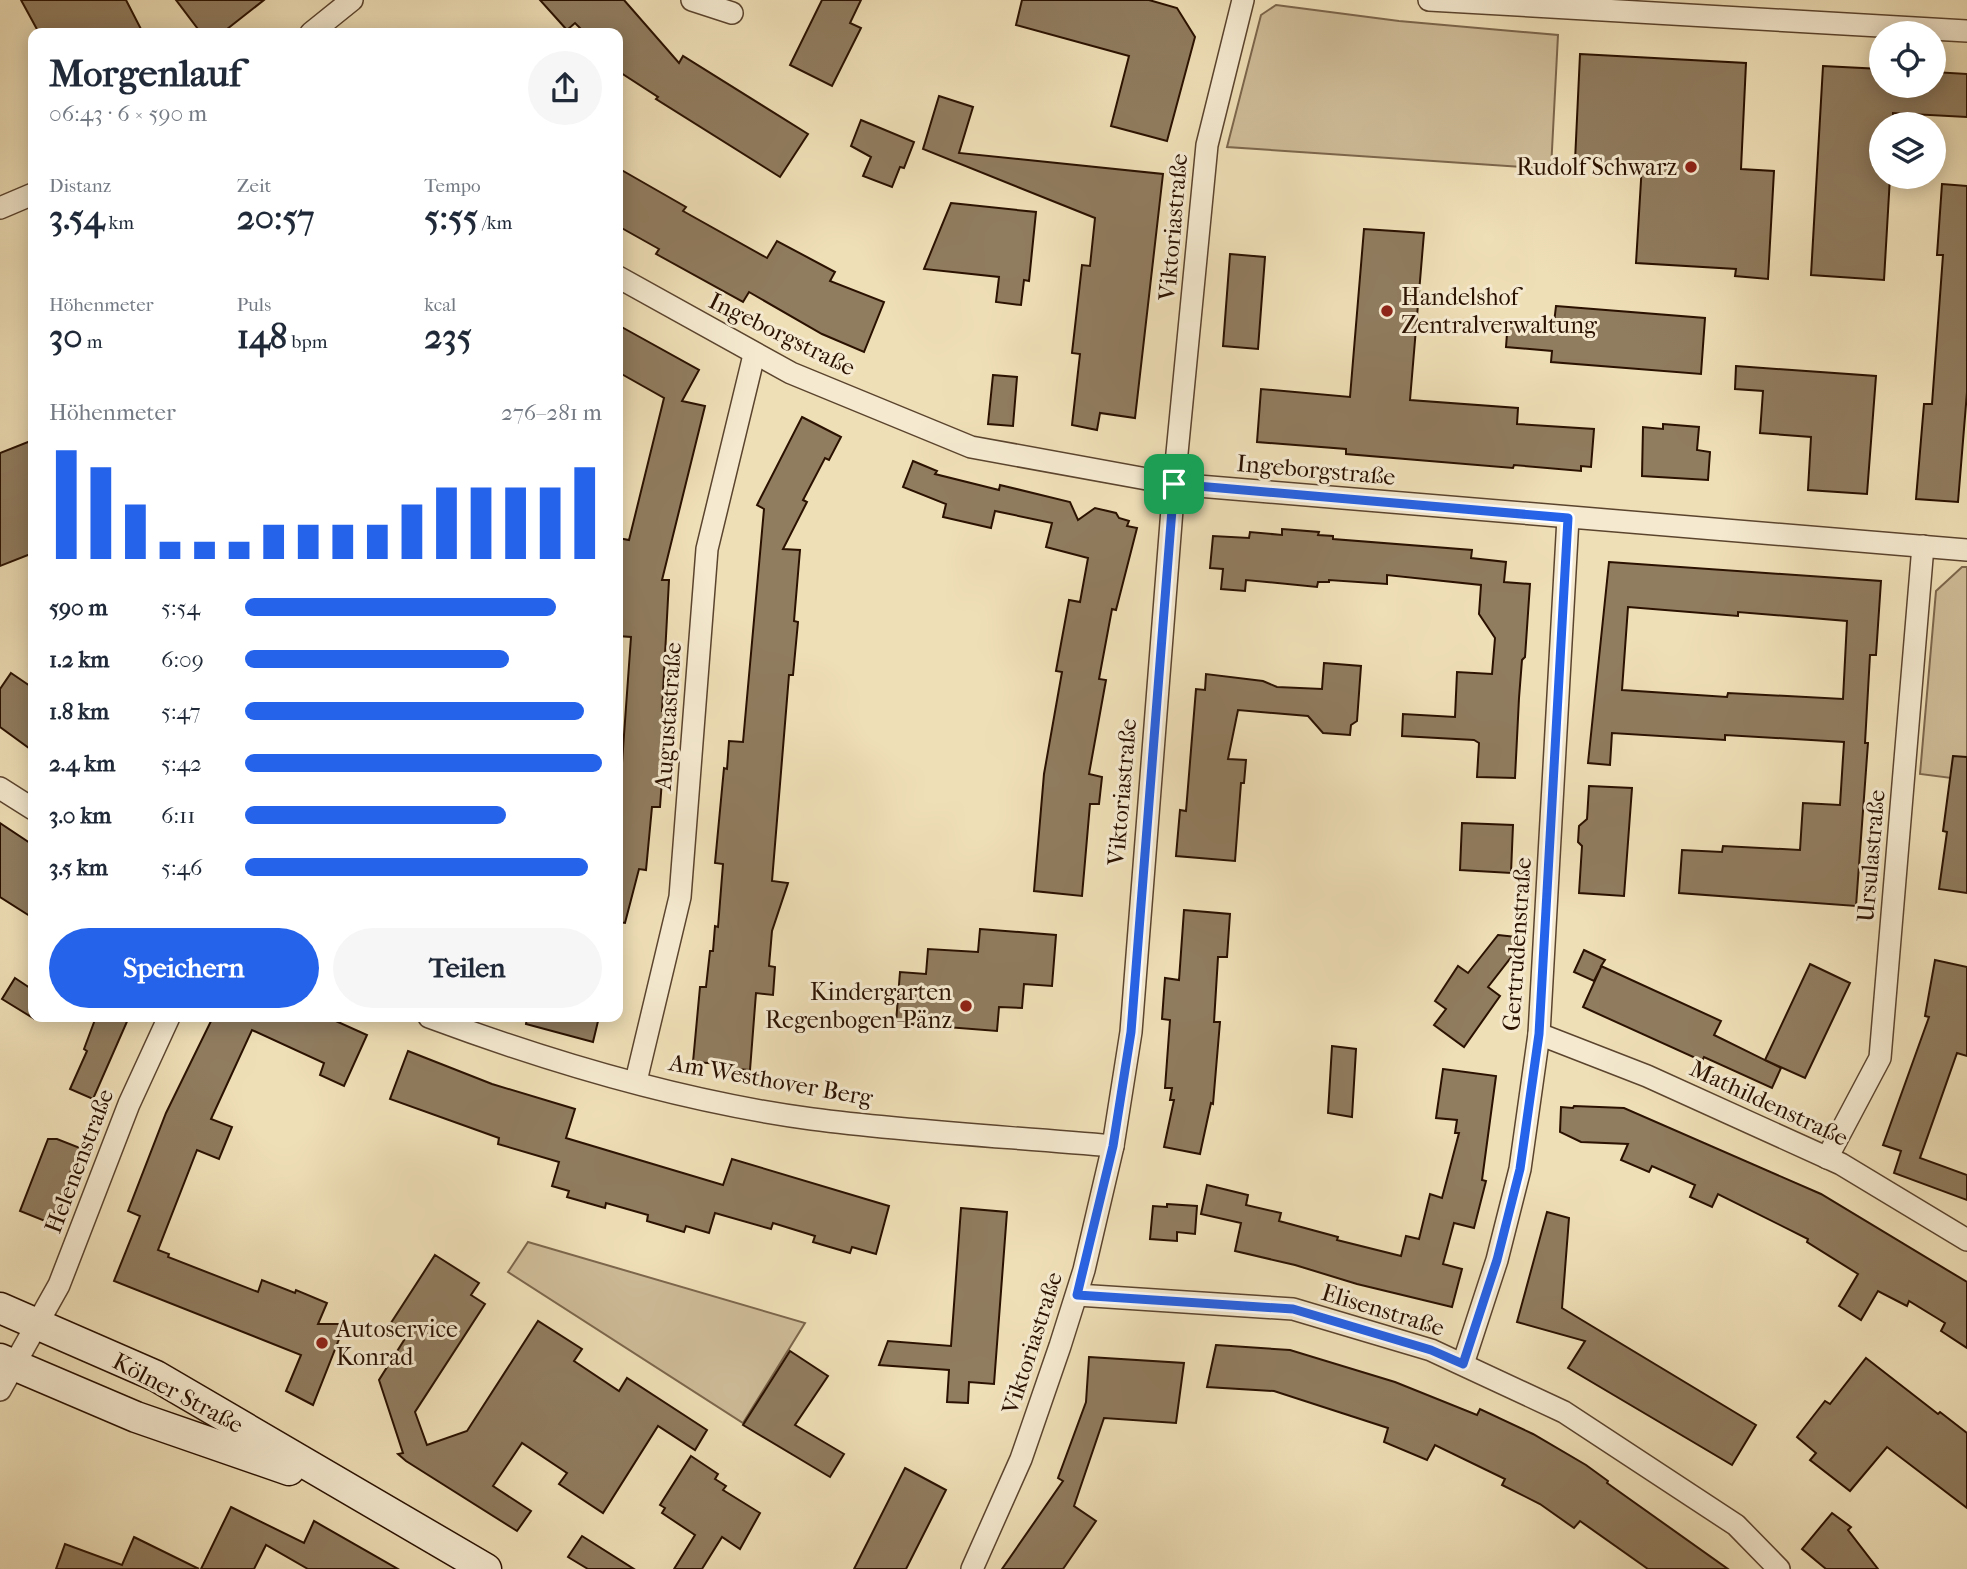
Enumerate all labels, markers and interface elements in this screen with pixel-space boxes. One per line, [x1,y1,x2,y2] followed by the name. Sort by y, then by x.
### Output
[1869,21,1946,189] map controls
[1869,21,1946,98] button: locate
[49,51,242,96] text: Morgenlauf
[528,51,602,125] button: share
[49,100,207,127] text: 06:43 · 6 × 590 m
[1869,112,1946,189] button: layers
[1153,152,1193,303] street label: Viktoriastraße
[1516,153,1677,181] place label: Rudolf Schwarz
[1683,159,1699,175] marker: Rudolf Schwarz
[49,175,111,197] text: Distanz
[237,175,271,197] text: Zeit
[424,175,481,197] text: Tempo
[49,197,104,238] text: 3.54
[237,197,314,238] text: 20:57
[424,197,478,238] text: 5:55
[104,212,134,234] text: km
[478,212,512,234] text: /km
[1401,283,1598,339] place label: Handelshof Zentralverwaltung
[704,287,860,382] street label: Ingeborgstraße
[49,294,154,316] text: Höhenmeter
[237,294,271,316] text: Puls
[424,294,456,316] text: kcal
[1379,303,1395,319] marker: Handelshof Zentralverwaltung
[49,316,83,357] text: 30
[237,316,287,357] text: 148
[424,316,472,357] text: 235
[83,331,103,353] text: m
[287,331,327,353] text: bpm
[49,399,176,426] text: Höhenmeter
[501,399,602,426] text: 276–281 m
[1235,449,1397,491] street label: Ingeborgstraße
[1144,454,1204,514] pin
[1155,465,1193,503] icon: arrive
[49,594,108,621] text: 590 m
[161,594,200,621] text: 5:54
[649,641,687,792] street label: Augustastraße
[49,646,109,673] text: 1.2 km
[161,646,204,673] text: 6:09
[49,698,109,725] text: 1.8 km
[161,698,201,725] text: 5:47
[1102,717,1142,868] street label: Viktoriastraße
[49,750,115,777] text: 2.4 km
[161,750,202,777] text: 5:42
[1851,789,1891,923] street label: Ursulastraße
[49,802,111,829] text: 3.0 km
[161,802,195,829] text: 6:11
[49,854,108,881] text: 3.5 km
[161,854,203,881] text: 5:46
[1497,856,1537,1032] street label: Gertrudenstraße
[49,928,319,1008] button: Speichern
[333,928,602,1008] button: Teilen
[765,978,952,1034] place label: Kindergarten Regenbogen-Pänz
[958,998,974,1014] marker: Kindergarten Regenbogen-Pänz
[666,1048,876,1112] street label: Am Westhover Berg
[1685,1054,1853,1152] street label: Mathildenstraße
[39,1085,119,1237] street label: Helenenstraße
[996,1268,1068,1419] street label: Viktoriastraße
[1318,1278,1448,1342] street label: Elisenstraße
[335,1315,458,1371] place label: Autoservice Konrad
[314,1335,330,1351] marker: Autoservice Konrad
[108,1347,248,1439] street label: Kölner Straße

